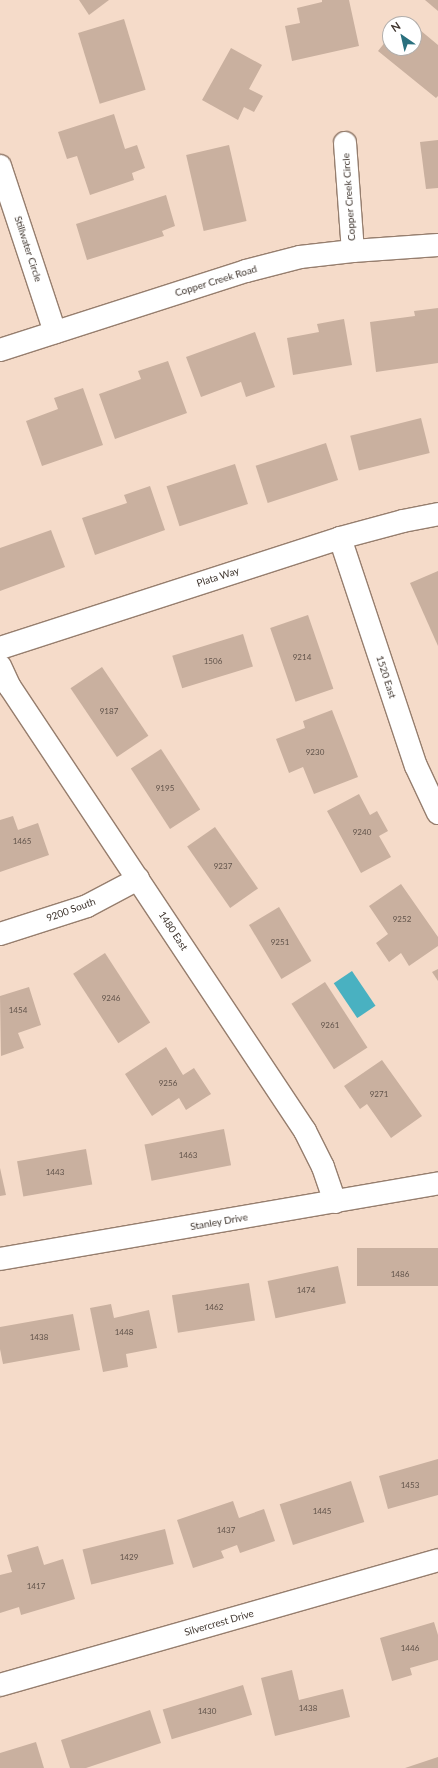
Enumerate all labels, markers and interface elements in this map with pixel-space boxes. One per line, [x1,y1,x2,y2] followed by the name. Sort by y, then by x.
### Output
[382,16,422,56] north arrow
[388,19,403,34] text: N
[340,153,358,241] street label: Copper Creek Circle
[12,214,44,284] street label: Stillwater Circle
[173,263,259,299] street label: Copper Creek Road
[195,564,241,590] street label: Plata Way
[293,653,311,663] house number: 9214
[373,654,399,700] street label: 1520 East
[204,657,222,667] house number: 1506
[100,707,118,717] house number: 9187
[306,748,324,758] house number: 9230
[156,784,174,794] house number: 9195
[353,828,371,838] house number: 9240
[13,837,31,847] house number: 1465
[214,862,232,872] house number: 9237
[45,896,97,924] street label: 9200 South
[156,909,190,953] street label: 1480 East
[393,915,411,925] house number: 9252
[271,938,289,948] house number: 9251
[102,994,120,1004] house number: 9246
[9,1006,27,1016] house number: 1454
[321,1021,339,1031] house number: 9261
[159,1079,177,1089] house number: 9256
[370,1090,388,1100] house number: 9271
[179,1151,197,1161] house number: 1463
[46,1168,64,1178] house number: 1443
[189,1211,249,1233] street label: Stanley Drive
[391,1270,409,1280] house number: 1486
[297,1286,315,1296] house number: 1474
[205,1303,223,1313] house number: 1462
[115,1328,133,1338] house number: 1448
[30,1333,48,1343] house number: 1438
[401,1481,419,1491] house number: 1453
[313,1507,331,1517] house number: 1445
[217,1526,235,1536] house number: 1437
[120,1553,138,1563] house number: 1429
[27,1582,45,1592] house number: 1417
[183,1607,255,1639] street label: Silvercrest Drive
[401,1644,419,1654] house number: 1446
[299,1704,317,1714] house number: 1438
[198,1707,216,1717] house number: 1430

